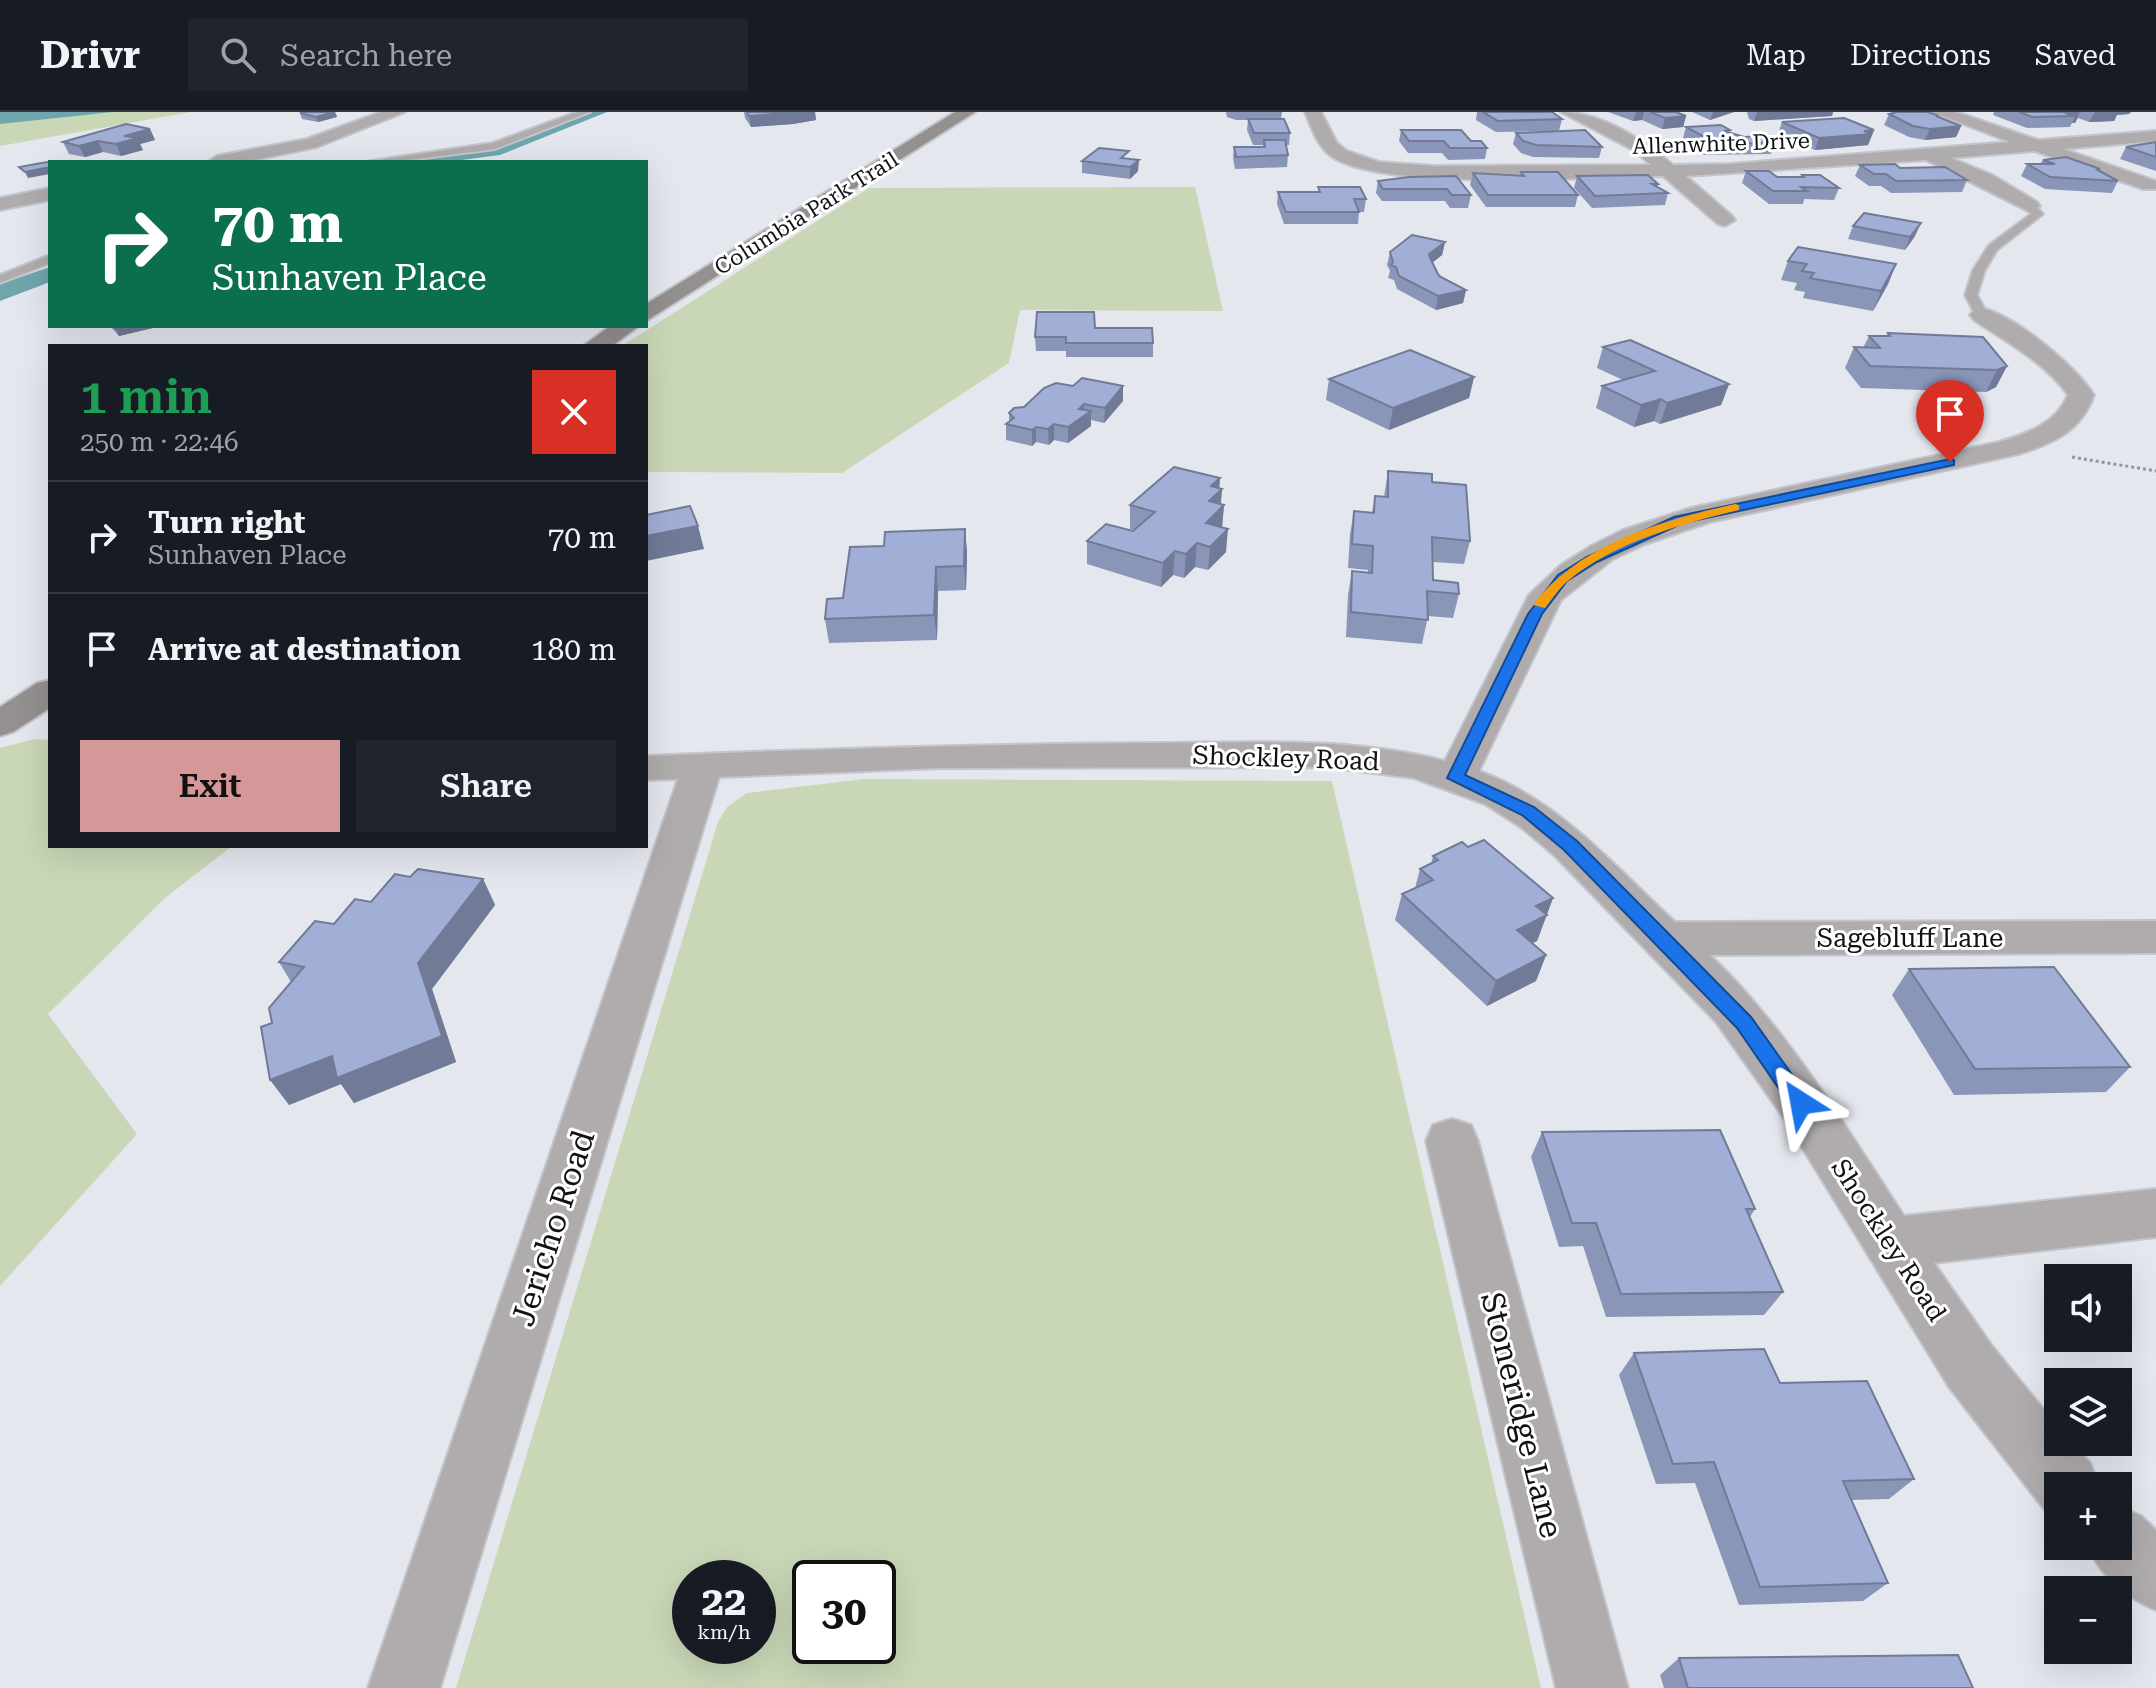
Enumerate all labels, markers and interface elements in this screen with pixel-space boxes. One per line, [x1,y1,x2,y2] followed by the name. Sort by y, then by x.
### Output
[188,19,748,91] search box
[40,33,140,77] text: Drivr
[216,33,260,77] icon: search
[280,38,452,73] text: Search here
[1746,39,1806,72] text: Map
[1850,39,1991,72] text: Directions
[2035,39,2116,72] text: Saved
[1632,128,1810,159] street label: Allenwhite Drive
[710,147,903,280] street label: Columbia Park Trail
[212,190,343,256] text: 70 m
[80,192,184,296] icon: right
[212,257,487,299] text: Sunhaven Place
[80,369,212,425] text: 1 min
[532,370,616,454] button: close
[1916,380,1984,462] pin
[1928,392,1972,436] icon: arrive
[80,427,239,457] text: 250 m · 22:46
[148,505,305,540] text: Turn right
[80,515,124,559] icon: right
[547,520,616,555] text: 70 m
[148,540,346,570] text: Sunhaven Place
[80,627,124,671] icon: arrive
[148,632,461,667] text: Arrive at destination
[531,632,616,667] text: 180 m
[80,740,340,832] button: Exit
[356,740,616,832] button: Share
[1192,740,1380,776] street label: Shockley Road
[1817,923,2003,953] street label: Sagebluff Lane
[1759,1061,1843,1145] position arrow
[503,1125,603,1331] street label: Jericho Road
[1825,1153,1953,1327] street label: Shockley Road
[2044,1264,2132,1664] map controls
[2044,1264,2132,1352] button: sound
[1473,1288,1571,1542] street label: Stoneridge Lane
[2044,1368,2132,1456] button: layers
[2044,1472,2132,1560] button: +
[792,1560,896,1664] speed limit sign: 30
[2044,1576,2132,1664] button: −
[702,1578,746,1625] text: 22
[697,1620,751,1644] text: km/h

